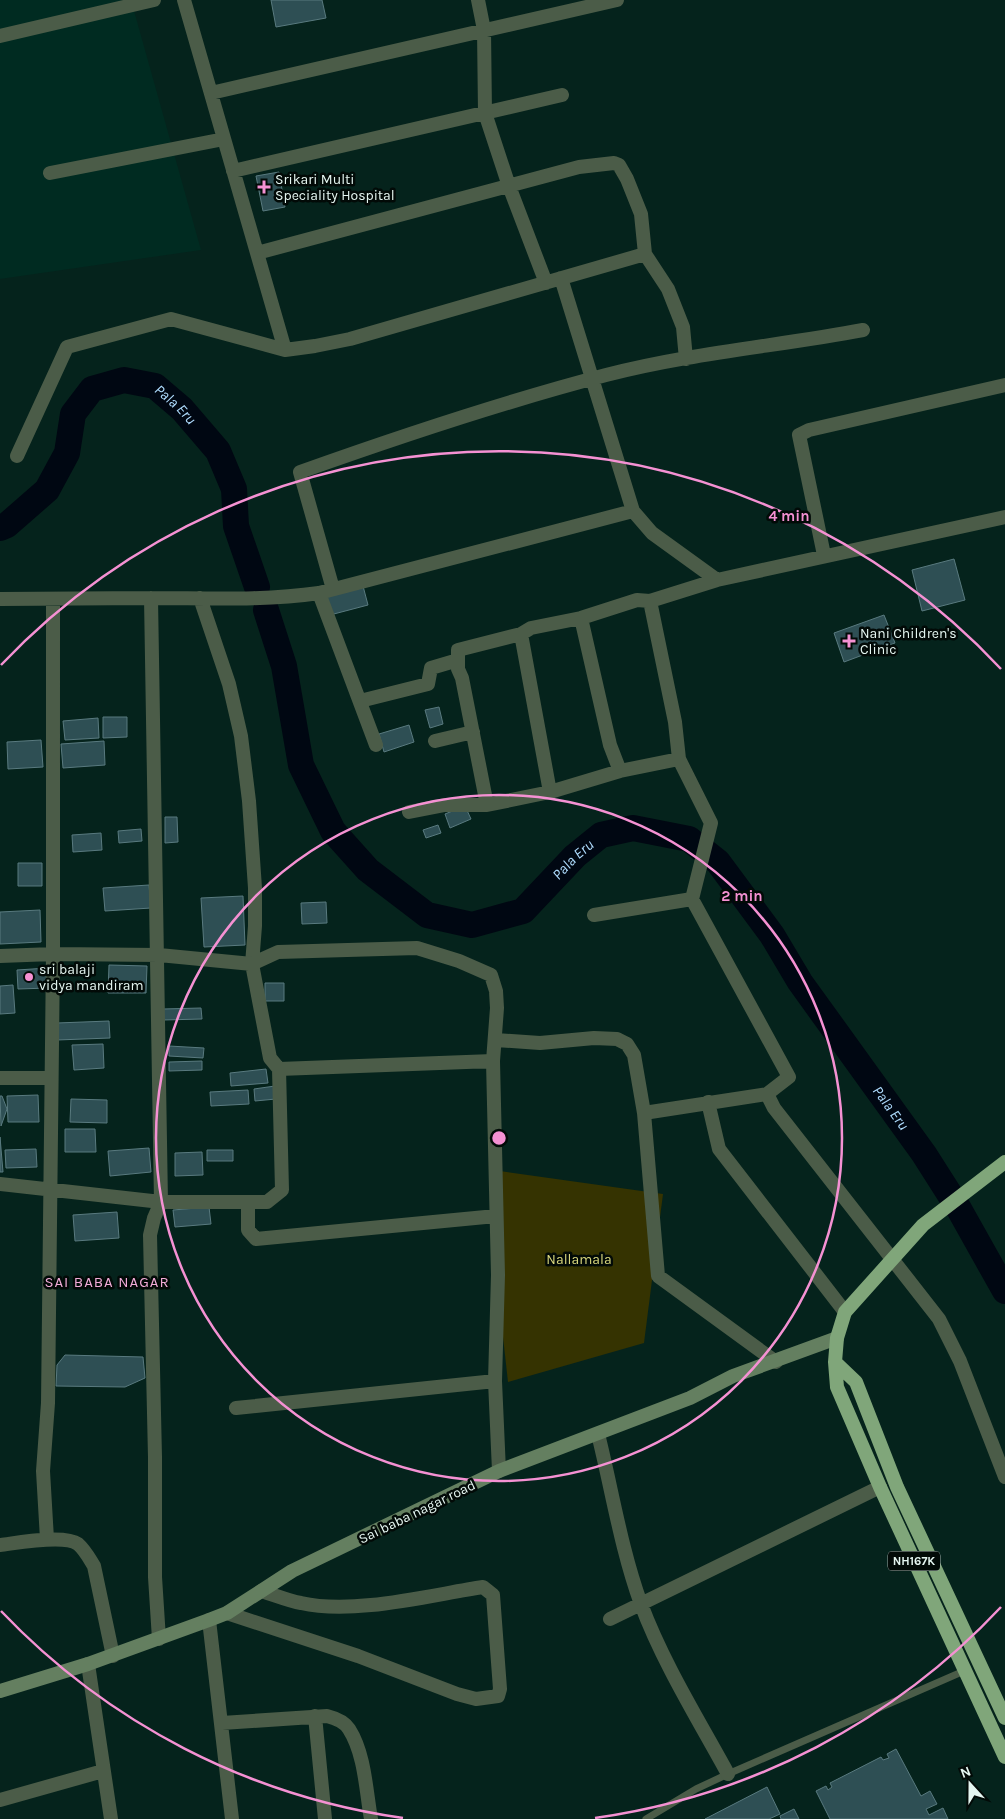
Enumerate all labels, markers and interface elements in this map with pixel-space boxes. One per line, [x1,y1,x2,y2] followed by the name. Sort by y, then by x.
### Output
[275,171,395,204] place label: Srikari Multi Speciality Hospital
[257,180,271,194] marker: Srikari Multi Speciality Hospital
[151,381,200,428] water label: Pala Eru
[768,507,810,525] text: 4 min
[860,625,957,658] place label: Nani Children's Clinic
[842,634,856,648] marker: Nani Children's Clinic
[548,836,597,883] water label: Pala Eru
[721,887,763,905] text: 2 min
[39,961,144,994] place label: sri balaji vidya mandiram
[23,971,35,983] marker: sri balaji vidya mandiram
[869,1082,913,1134] water label: Pala Eru
[490,1129,508,1147] centre of rings
[546,1251,612,1268] park label: Nallamala
[44,1273,170,1291] district label: SAI BABA NAGAR
[356,1476,478,1548] street label: Sai baba nagar road
[888,1552,940,1570] road number: NH167K
[945,1759,995,1809] north arrow
[958,1763,973,1782] text: N

